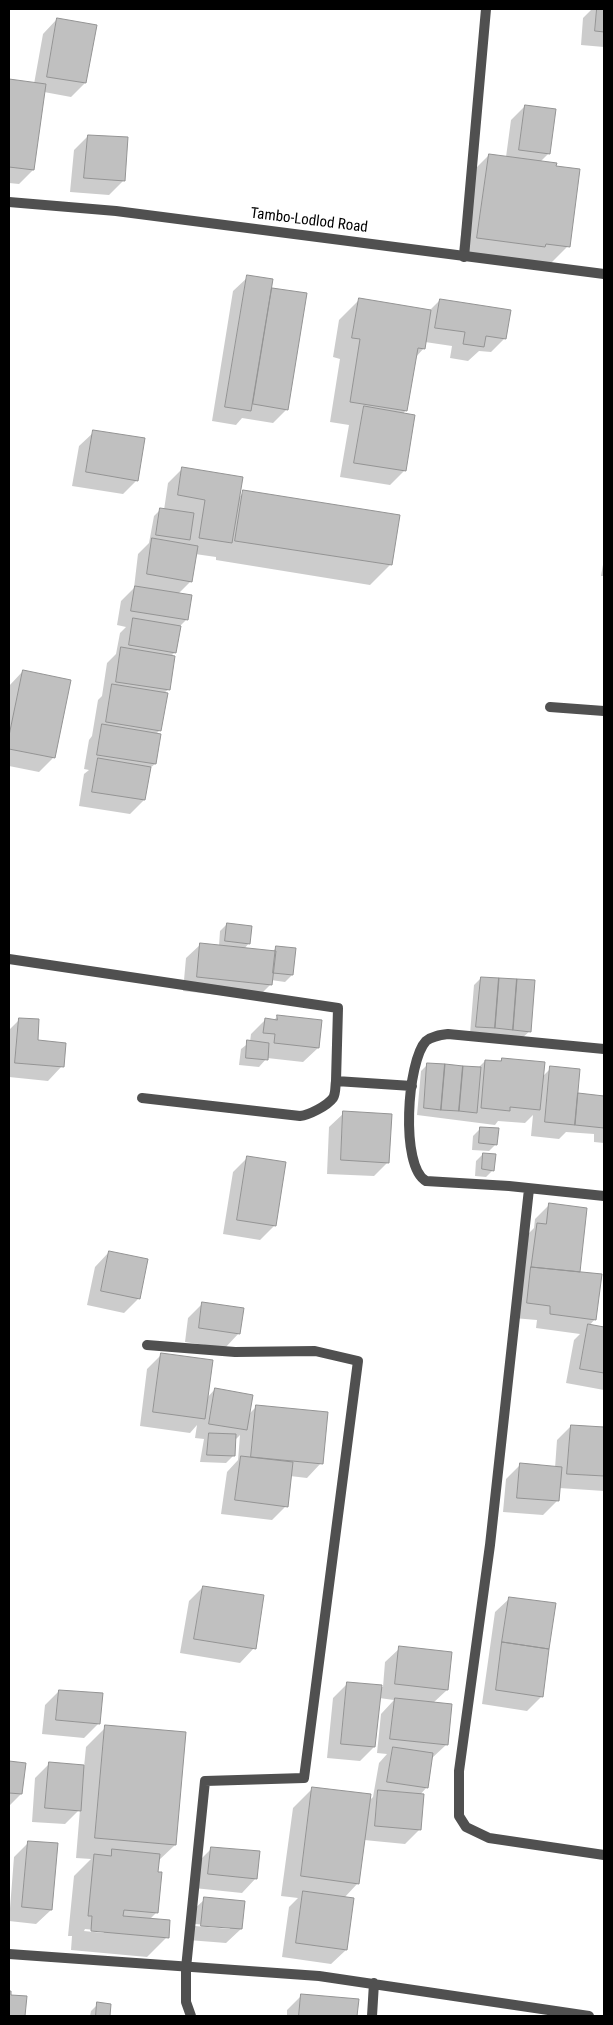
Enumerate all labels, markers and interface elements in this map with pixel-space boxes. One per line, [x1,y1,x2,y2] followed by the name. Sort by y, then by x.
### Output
[249,205,369,237] street label: Tambo-Lodlod Road

